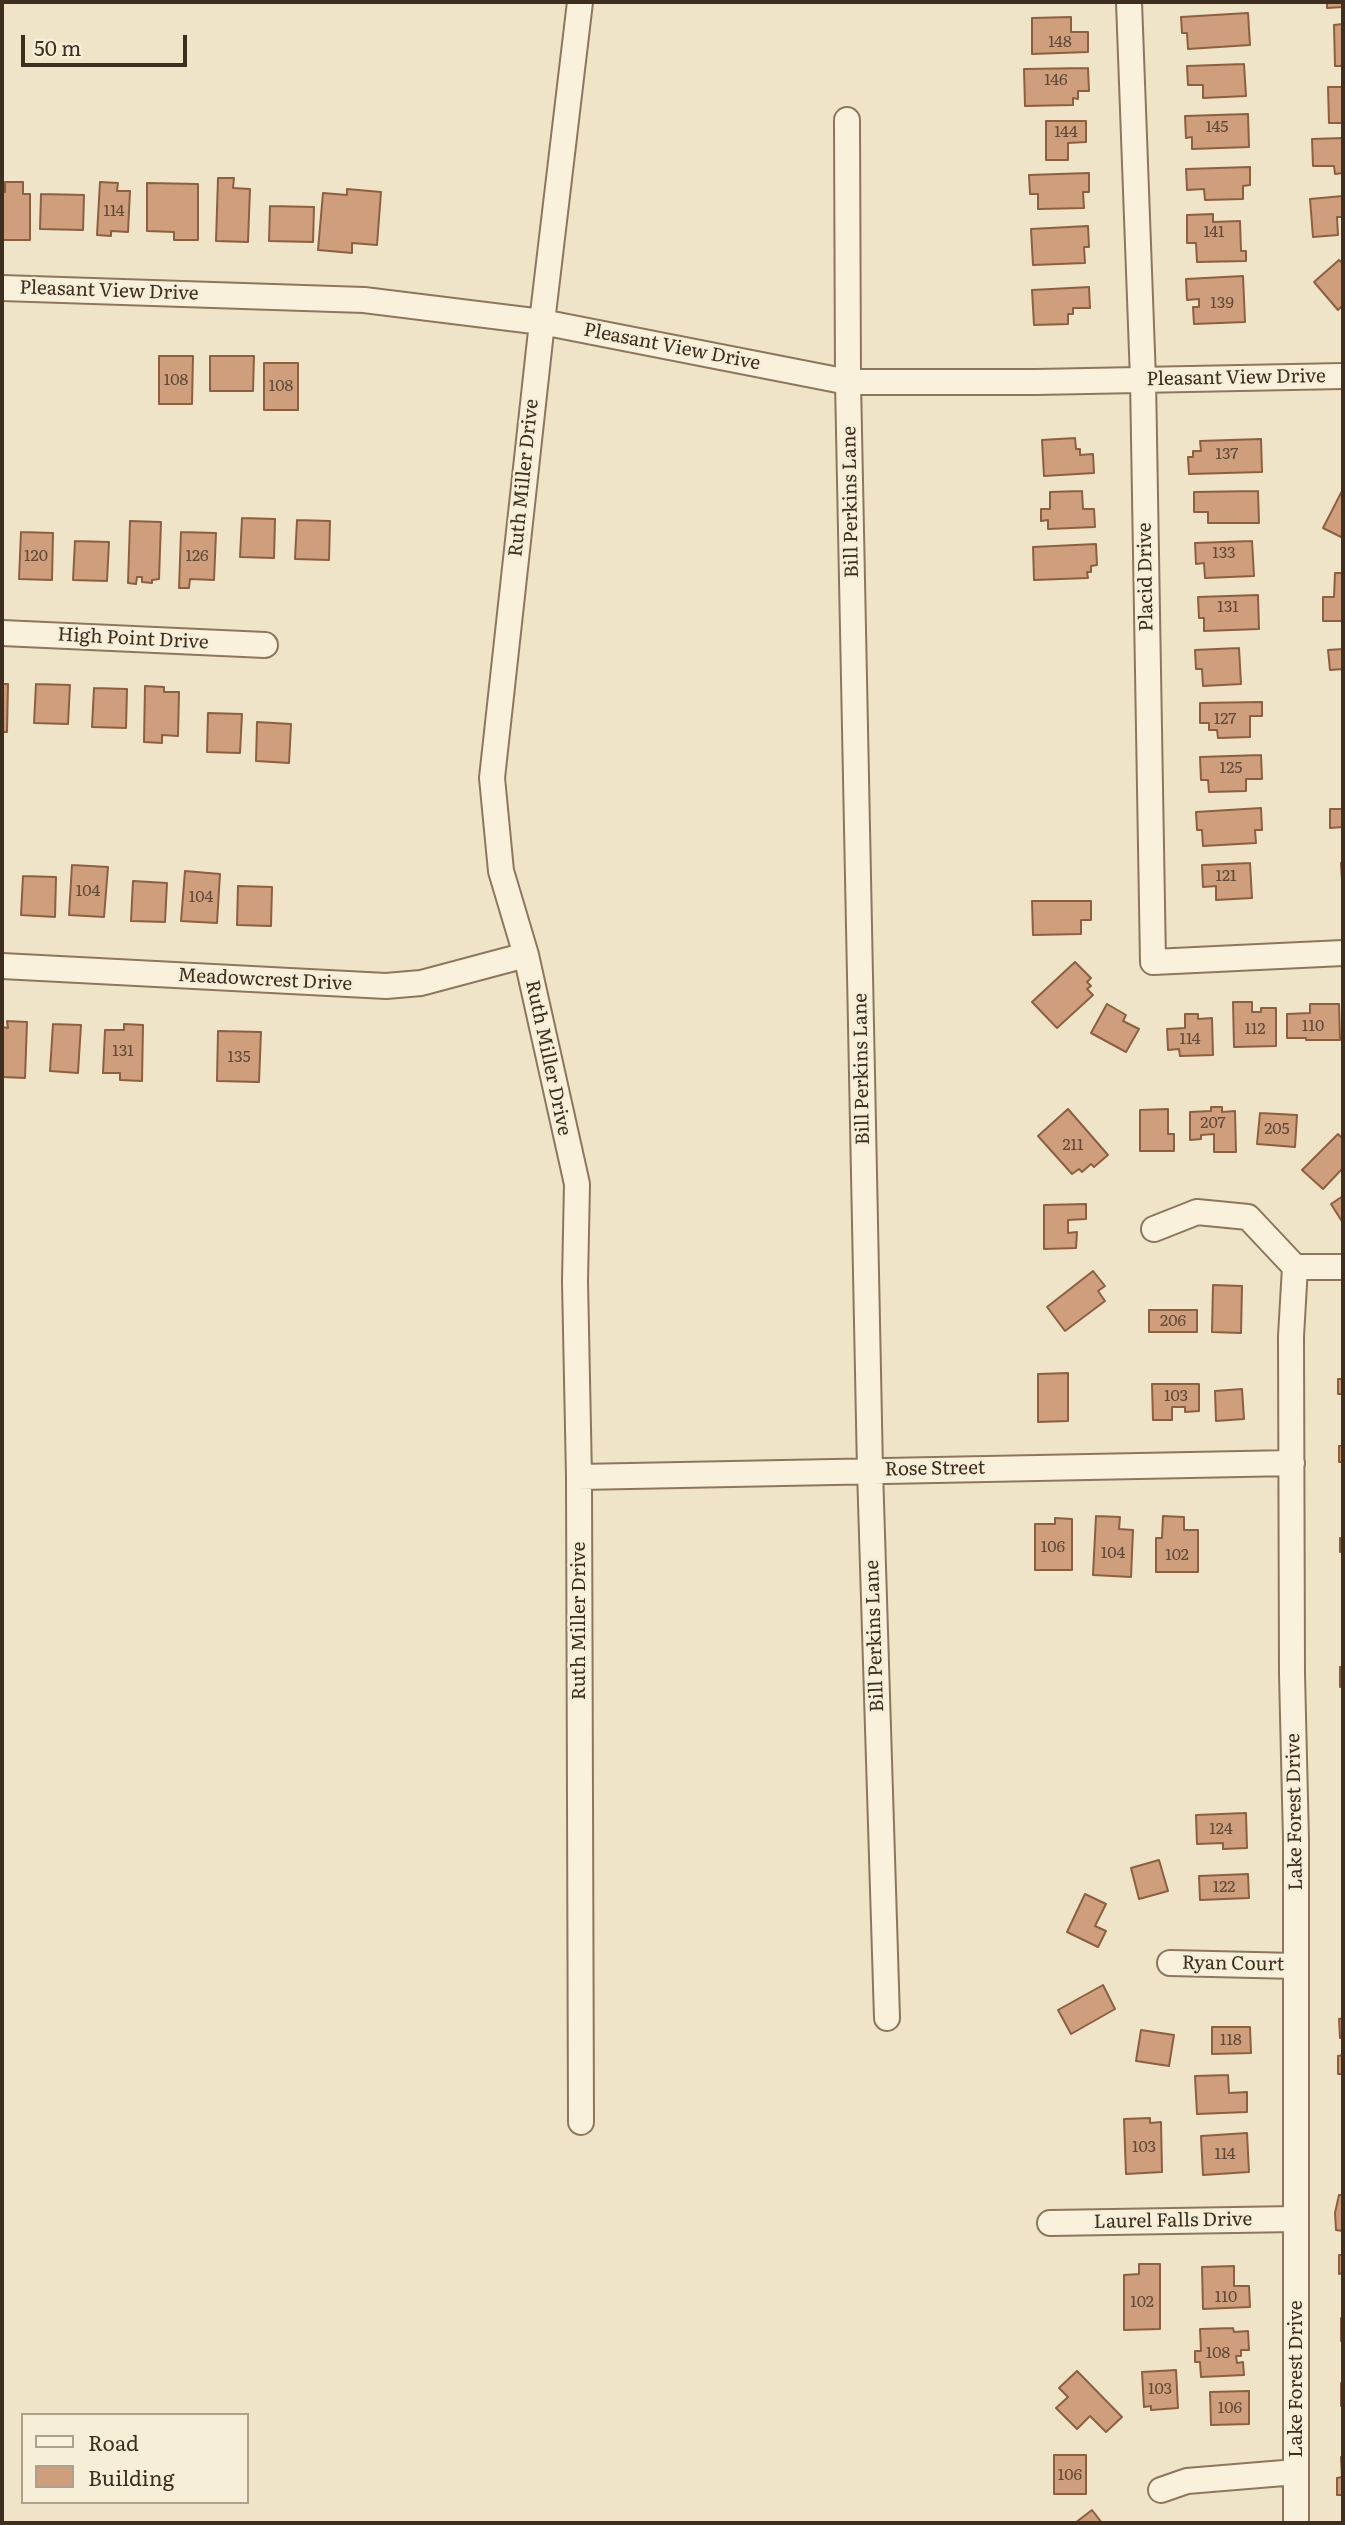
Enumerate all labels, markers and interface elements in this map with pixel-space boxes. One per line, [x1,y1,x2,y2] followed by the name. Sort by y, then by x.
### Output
[24,21,191,65] scale bar
[34,31,81,62] text: 50 m
[1048,32,1072,52] house number: 148
[1044,70,1068,90] house number: 146
[1206,117,1228,137] house number: 145
[1054,122,1078,142] house number: 144
[103,201,125,221] house number: 114
[1203,222,1225,242] house number: 141
[19,276,199,306] street label: Pleasant View Drive
[1210,293,1234,313] house number: 139
[582,319,762,375] street label: Pleasant View Drive
[1146,365,1326,391] street label: Pleasant View Drive
[164,370,188,390] house number: 108
[269,376,293,396] house number: 108
[504,398,544,558] street label: Ruth Miller Drive
[838,426,864,578] street label: Bill Perkins Lane
[1216,444,1238,464] house number: 137
[1134,522,1158,632] street label: Placid Drive
[1212,543,1236,563] house number: 133
[24,546,48,566] house number: 120
[185,546,209,566] house number: 126
[1217,597,1239,617] house number: 131
[57,624,209,654] street label: High Point Drive
[1214,709,1236,729] house number: 127
[1220,758,1242,778] house number: 125
[1215,866,1237,886] house number: 121
[76,881,100,901] house number: 104
[189,887,213,907] house number: 104
[177,964,353,996] street label: Meadowcrest Drive
[520,978,576,1138] street label: Ruth Miller Drive
[849,993,875,1145] street label: Bill Perkins Lane
[1302,1016,1324,1036] house number: 110
[1244,1019,1266,1039] house number: 112
[1179,1029,1201,1049] house number: 114
[112,1041,134,1061] house number: 131
[227,1047,251,1067] house number: 135
[1200,1113,1226,1133] house number: 207
[1264,1119,1290,1139] house number: 205
[1062,1135,1084,1155] house number: 211
[1160,1311,1186,1331] house number: 206
[1164,1386,1188,1406] house number: 103
[884,1457,986,1481] street label: Rose Street
[1041,1537,1065,1557] house number: 106
[568,1542,590,1700] street label: Ruth Miller Drive
[1101,1543,1125,1563] house number: 104
[1165,1545,1189,1565] house number: 102
[861,1560,889,1712] street label: Bill Perkins Lane
[1282,1733,1308,1891] street label: Lake Forest Drive
[1209,1819,1233,1839] house number: 124
[1213,1877,1235,1897] house number: 122
[1182,1952,1284,1976] street label: Ryan Court
[1220,2030,1242,2050] house number: 118
[1132,2137,1156,2157] house number: 103
[1214,2144,1236,2164] house number: 114
[1093,2208,1253,2234] street label: Laurel Falls Drive
[1215,2287,1237,2307] house number: 110
[1130,2292,1154,2312] house number: 102
[1285,2300,1307,2458] street label: Lake Forest Drive
[1206,2343,1230,2363] house number: 108
[1148,2379,1172,2399] house number: 103
[1218,2398,1242,2418] house number: 106
[21,2413,248,2504] legend
[88,2426,139,2457] text: Road
[88,2461,174,2492] text: Building
[1058,2465,1082,2485] house number: 106

